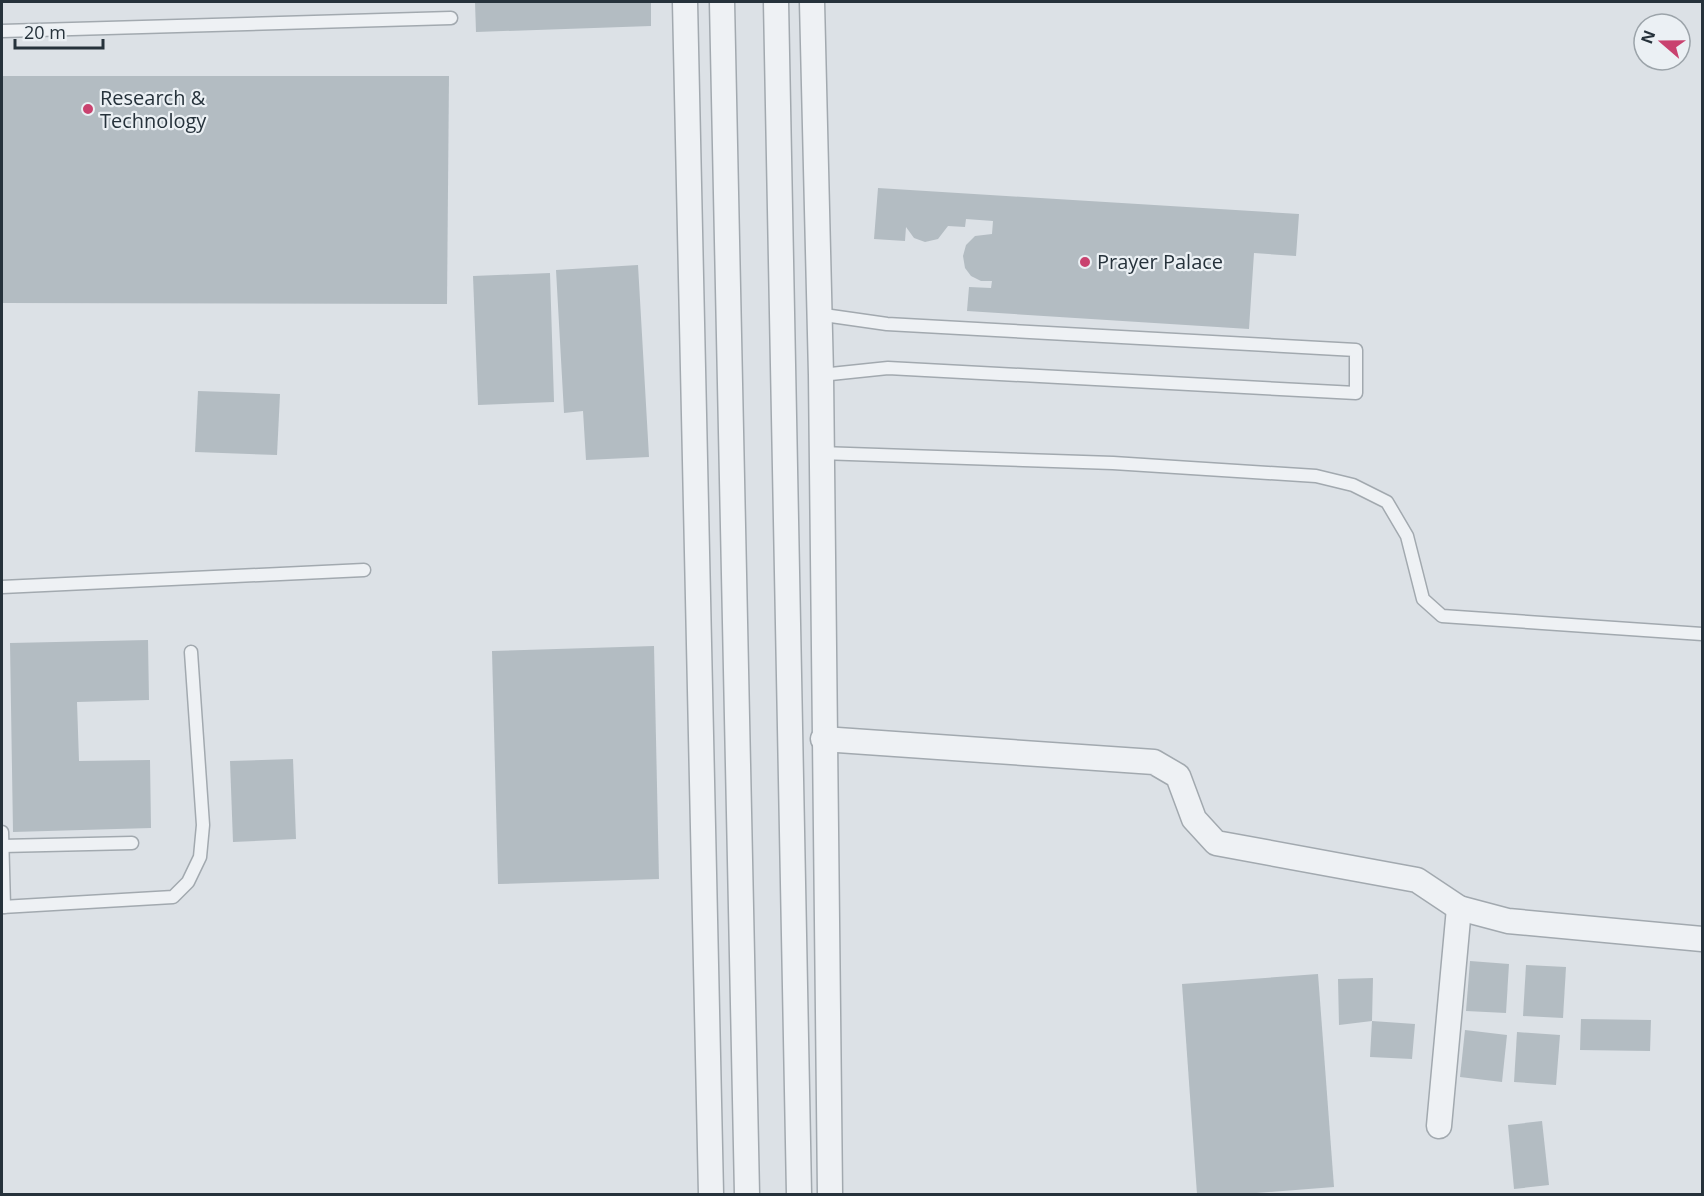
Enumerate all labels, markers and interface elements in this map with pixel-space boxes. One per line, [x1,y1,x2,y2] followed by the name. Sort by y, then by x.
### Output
[15,12,104,50] scale bar
[1632,12,1692,72] north arrow
[24,20,66,44] text: 20 m
[1635,27,1660,47] text: N
[100,84,207,134] place label: Research & Technology
[81,102,95,116] marker: Research & Technology
[1097,248,1223,275] place label: Prayer Palace
[1078,255,1092,269] marker: Prayer Palace

